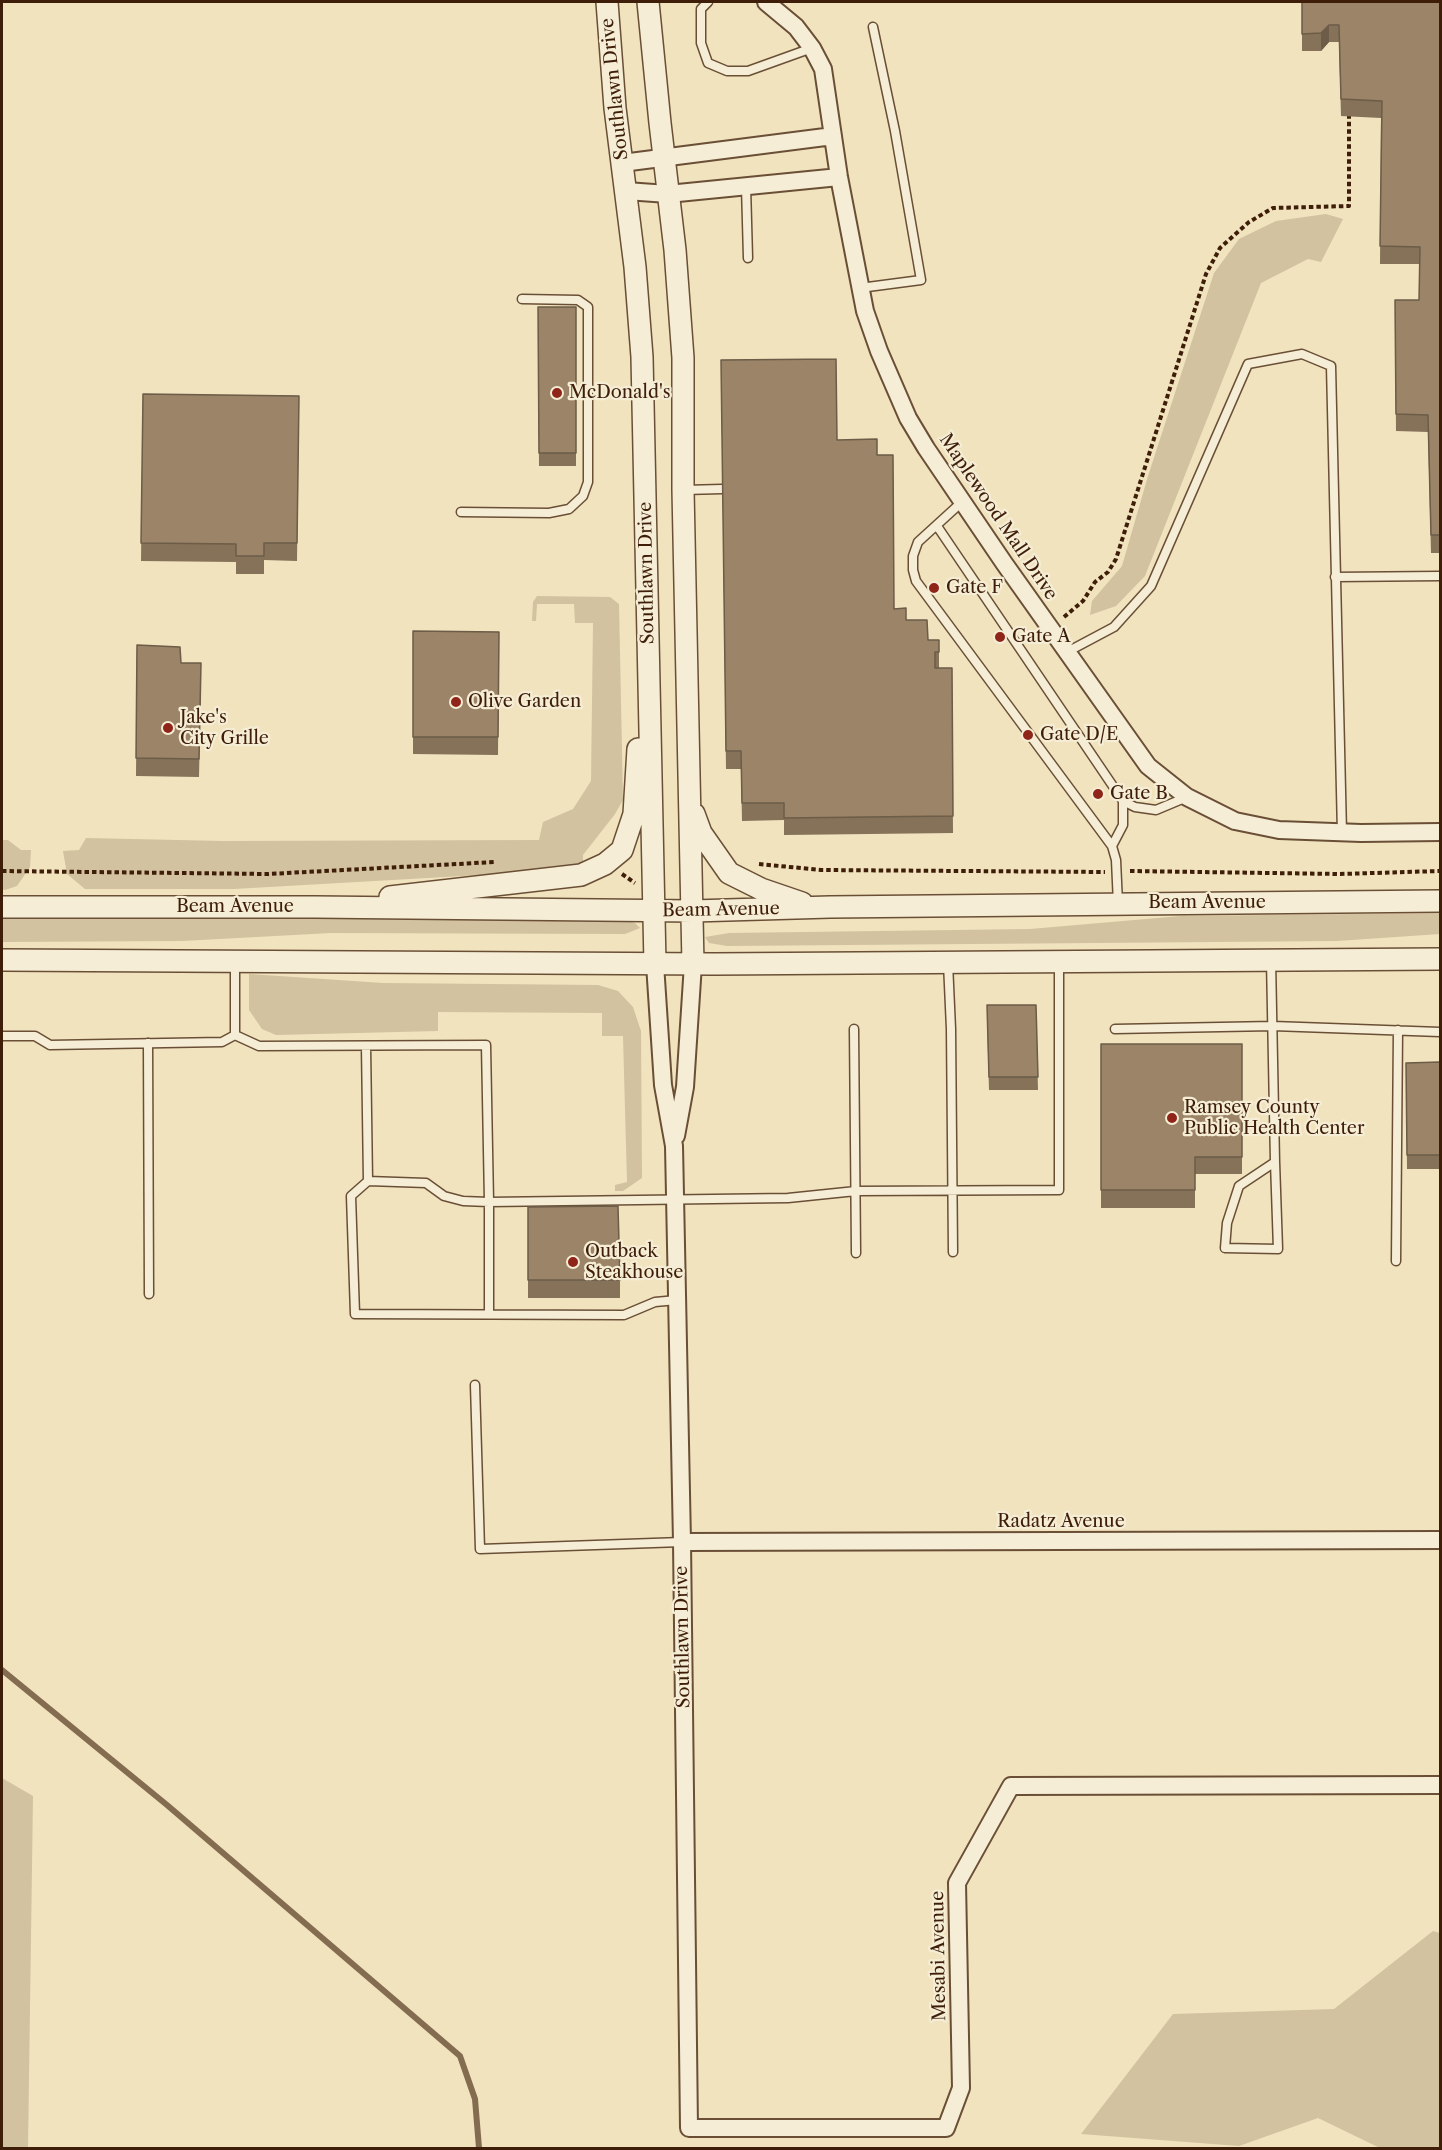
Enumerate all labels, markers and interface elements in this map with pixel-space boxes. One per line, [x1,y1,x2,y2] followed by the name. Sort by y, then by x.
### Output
[597,17,633,161] street label: Southlawn Drive
[569,382,670,404] place label: McDonald's
[550,386,564,400] marker: McDonald's
[934,430,1062,604] street label: Maplewood Mall Drive
[635,502,659,644] street label: Southlawn Drive
[946,577,1003,599] place label: Gate F
[927,581,941,595] marker: Gate F
[1012,626,1071,648] place label: Gate A
[993,630,1007,644] marker: Gate A
[468,691,581,713] place label: Olive Garden
[449,695,463,709] marker: Olive Garden
[180,707,269,750] place label: Jake's City Grille
[161,721,175,735] marker: Jake's City Grille
[1040,724,1118,746] place label: Gate D/E
[1021,728,1035,742] marker: Gate D/E
[1110,783,1168,805] place label: Gate B
[1091,787,1105,801] marker: Gate B
[1148,892,1266,914] street label: Beam Avenue
[176,896,294,918] street label: Beam Avenue
[662,898,780,922] street label: Beam Avenue
[1184,1097,1365,1140] place label: Ramsey County Public Health Center
[1165,1111,1179,1125] marker: Ramsey County Public Health Center
[585,1241,683,1284] place label: Outback Steakhouse
[566,1255,580,1269] marker: Outback Steakhouse
[997,1511,1125,1533] street label: Radatz Avenue
[671,1566,695,1708] street label: Southlawn Drive
[927,1891,951,2021] street label: Mesabi Avenue

